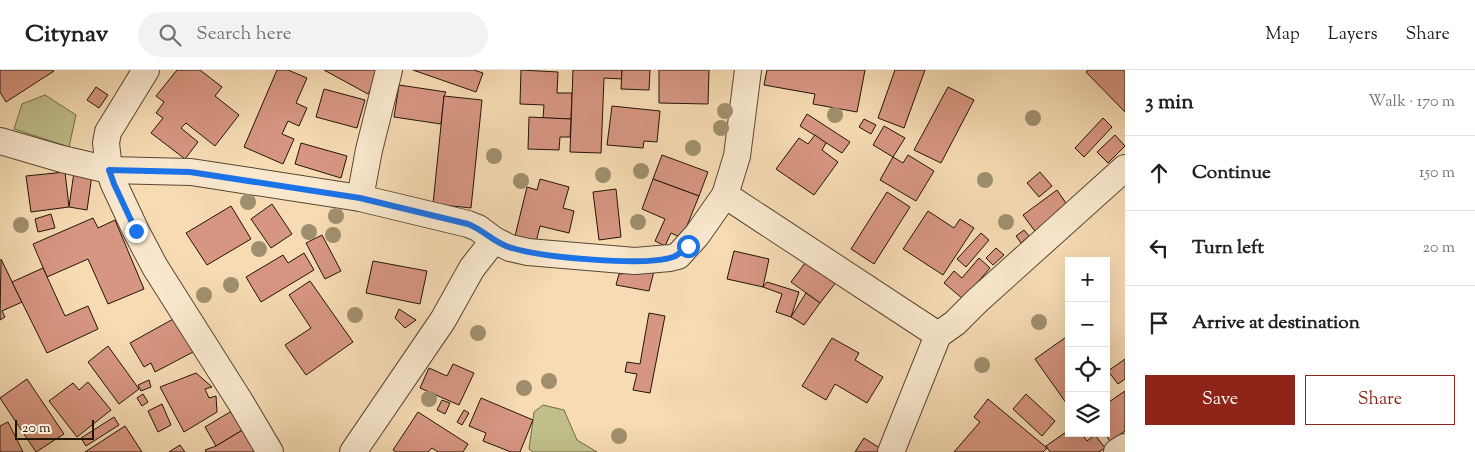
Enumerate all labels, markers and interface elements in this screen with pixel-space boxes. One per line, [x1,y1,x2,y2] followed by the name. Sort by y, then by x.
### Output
[138,12,488,57] search box
[25,18,108,52] text: Citynav
[156,21,184,49] icon: search
[196,21,292,48] text: Search here
[1265,22,1300,48] text: Map
[1328,22,1378,48] text: Layers
[1406,22,1450,48] text: Share
[1145,88,1194,118] text: 3 min
[1368,91,1455,114] text: Walk · 170 m
[1145,159,1173,187] icon: ahead
[1192,160,1271,187] text: Continue
[1419,162,1455,185] text: 150 m
[125,220,148,243] route end
[1145,234,1173,262] icon: left
[677,235,700,258] route start
[1192,235,1264,262] text: Turn left
[1422,237,1455,260] text: 20 m
[1065,257,1110,437] map controls
[1065,257,1110,302] button: +
[1065,302,1110,347] button: −
[1145,309,1173,337] icon: arrive
[1192,310,1360,337] text: Arrive at destination
[1065,347,1110,392] button: locate
[1145,375,1295,425] button: Save
[1305,375,1455,425] button: Share
[1065,392,1110,437] button: layers
[15,417,94,440] scale bar
[22,419,51,439] text: 20 m

